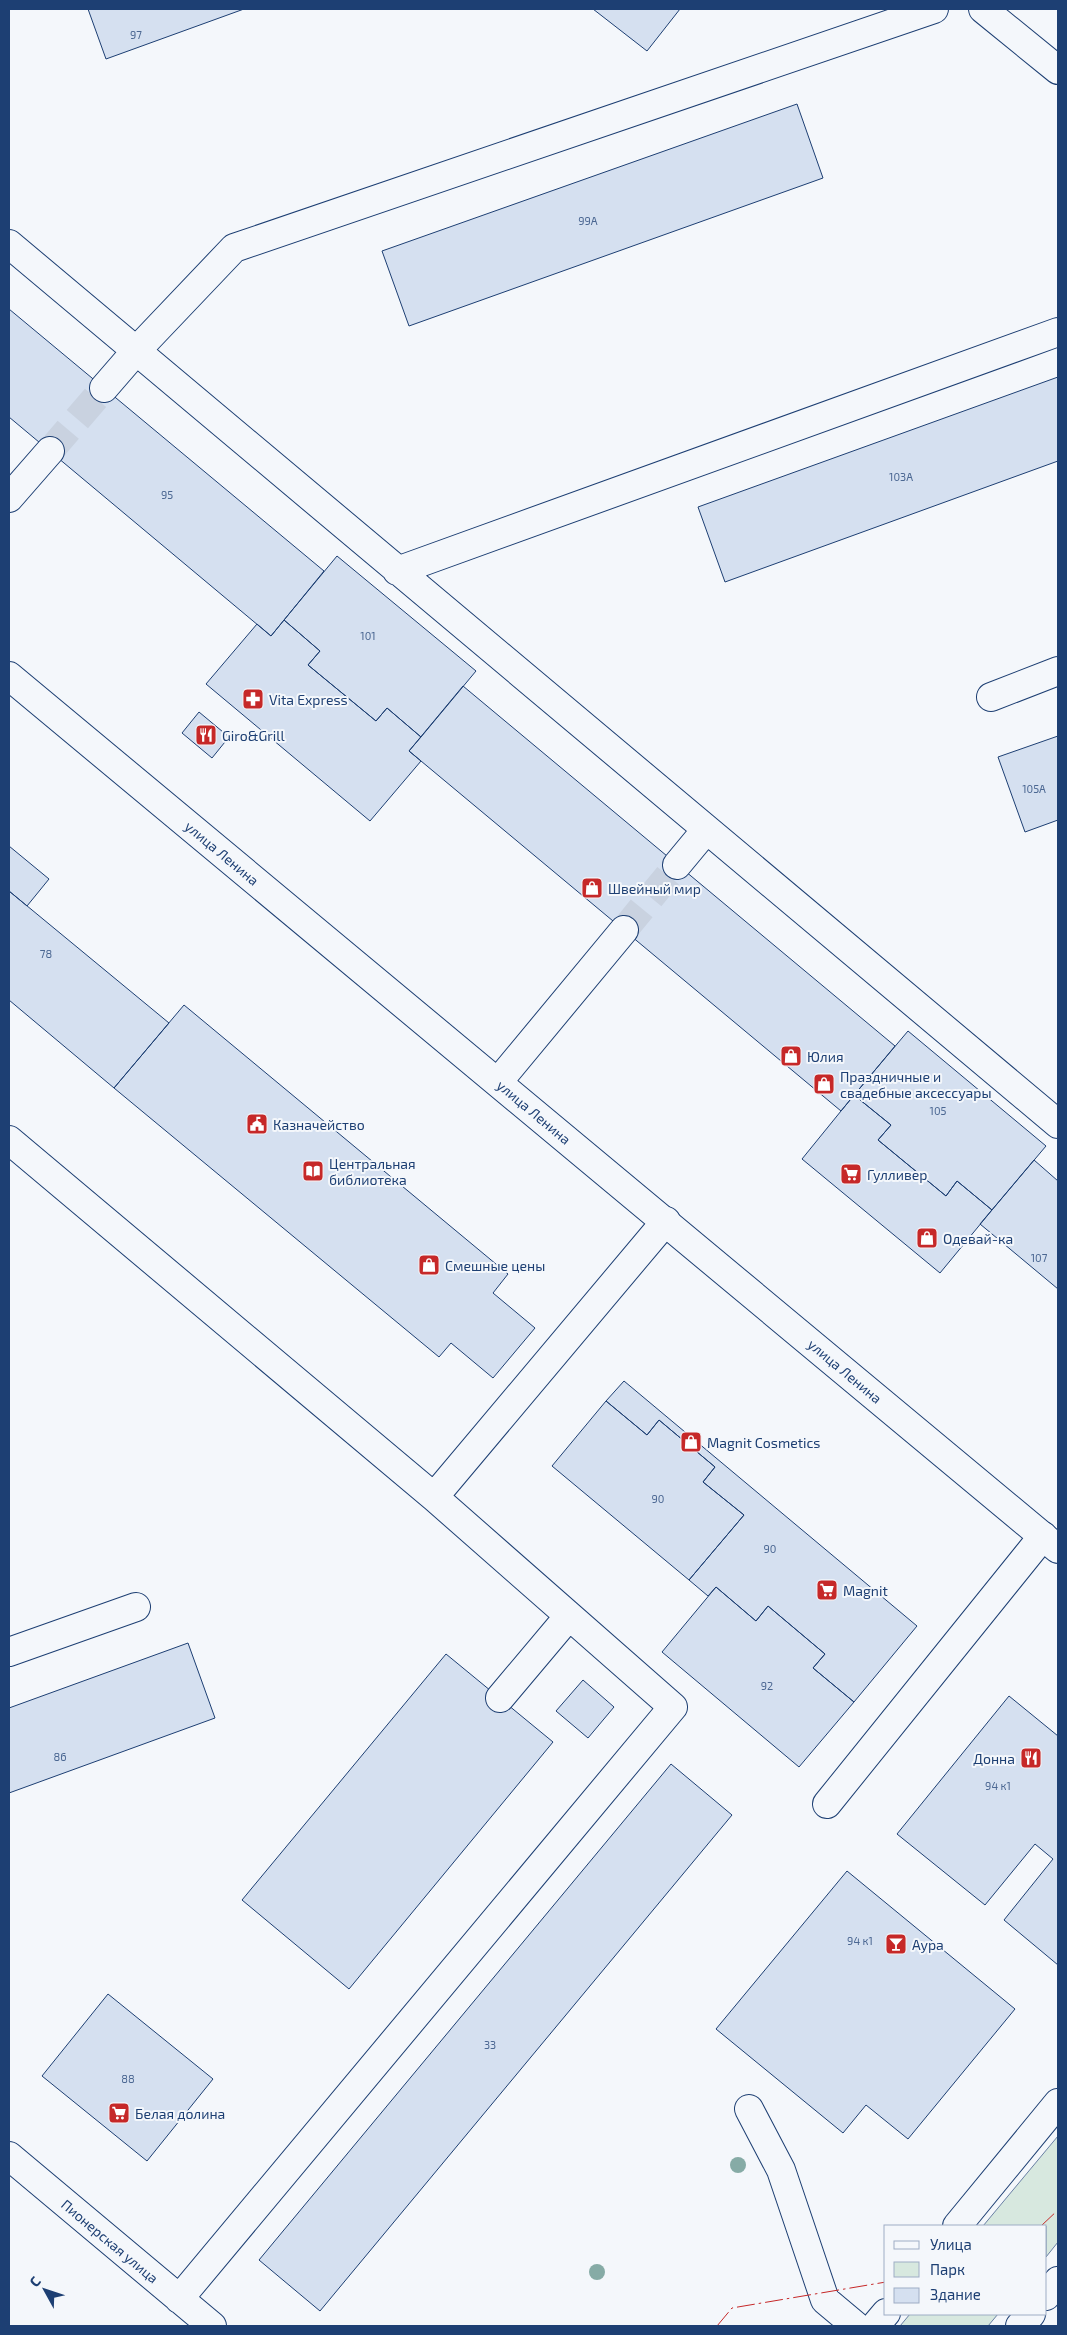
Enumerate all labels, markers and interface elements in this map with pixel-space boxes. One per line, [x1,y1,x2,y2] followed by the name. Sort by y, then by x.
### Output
[130,28,142,41] house number: 97
[578,214,598,227] house number: 99А
[889,470,913,483] house number: 103А
[161,488,173,501] house number: 95
[360,629,376,642] house number: 101
[241,687,265,711] pharmacy icon: Vita Express
[269,691,348,708] place label: Vita Express
[194,723,218,747] restaurant icon: Giro&Grill
[222,727,285,744] place label: Giro&Grill
[1022,782,1046,795] house number: 105А
[182,817,262,889] street label: улица Ленина
[580,876,604,900] shop icon: Швейный мир
[608,880,701,897] place label: Швейный мир
[40,947,52,960] house number: 78
[779,1044,803,1068] shop icon: Юлия
[807,1048,844,1065] place label: Юлия
[840,1068,992,1101] place label: Праздничные и свадебные аксессуары
[812,1072,836,1096] shop icon: Праздничные и свадебные аксессуары
[494,1076,574,1148] street label: улица Ленина
[930,1104,947,1117] house number: 105
[245,1112,269,1136] public building icon: Казначейство
[273,1116,365,1133] place label: Казначейство
[329,1155,416,1188] place label: Центральная библиотека
[301,1159,325,1183] library icon: Центральная библиотека
[839,1162,863,1186] supermarket icon: Гулливер
[867,1166,927,1183] place label: Гулливер
[915,1226,939,1250] shop icon: Одевай-ка
[943,1230,1013,1247] place label: Одевай-ка
[1031,1251,1048,1264] house number: 107
[417,1253,441,1277] shop icon: Смешные цены
[445,1257,545,1274] place label: Смешные цены
[805,1335,885,1407] street label: улица Ленина
[679,1430,703,1454] shop icon: Magnit Cosmetics
[707,1434,820,1451] place label: Magnit Cosmetics
[652,1492,664,1505] house number: 90
[764,1542,776,1555] house number: 90
[815,1578,839,1602] supermarket icon: Magnit
[843,1582,888,1599] place label: Magnit
[761,1679,773,1692] house number: 92
[1019,1746,1043,1770] restaurant icon: Донна
[54,1750,66,1763] house number: 86
[973,1750,1015,1767] place label: Донна
[985,1779,1011,1792] house number: 94 к1
[884,1932,908,1956] bar icon: Аура
[847,1934,873,1947] house number: 94 к1
[912,1936,944,1953] place label: Аура
[484,2038,496,2051] house number: 33
[121,2072,135,2085] house number: 88
[107,2101,131,2125] supermarket icon: Белая долина
[135,2105,225,2122] place label: Белая долина
[58,2195,162,2287] street label: Пионерская улица
[884,2225,1047,2315] legend
[930,2235,972,2253] text: Улица
[930,2260,965,2278] text: Парк
[20,2265,70,2315] north arrow
[26,2273,44,2290] text: С
[930,2285,981,2303] text: Здание

